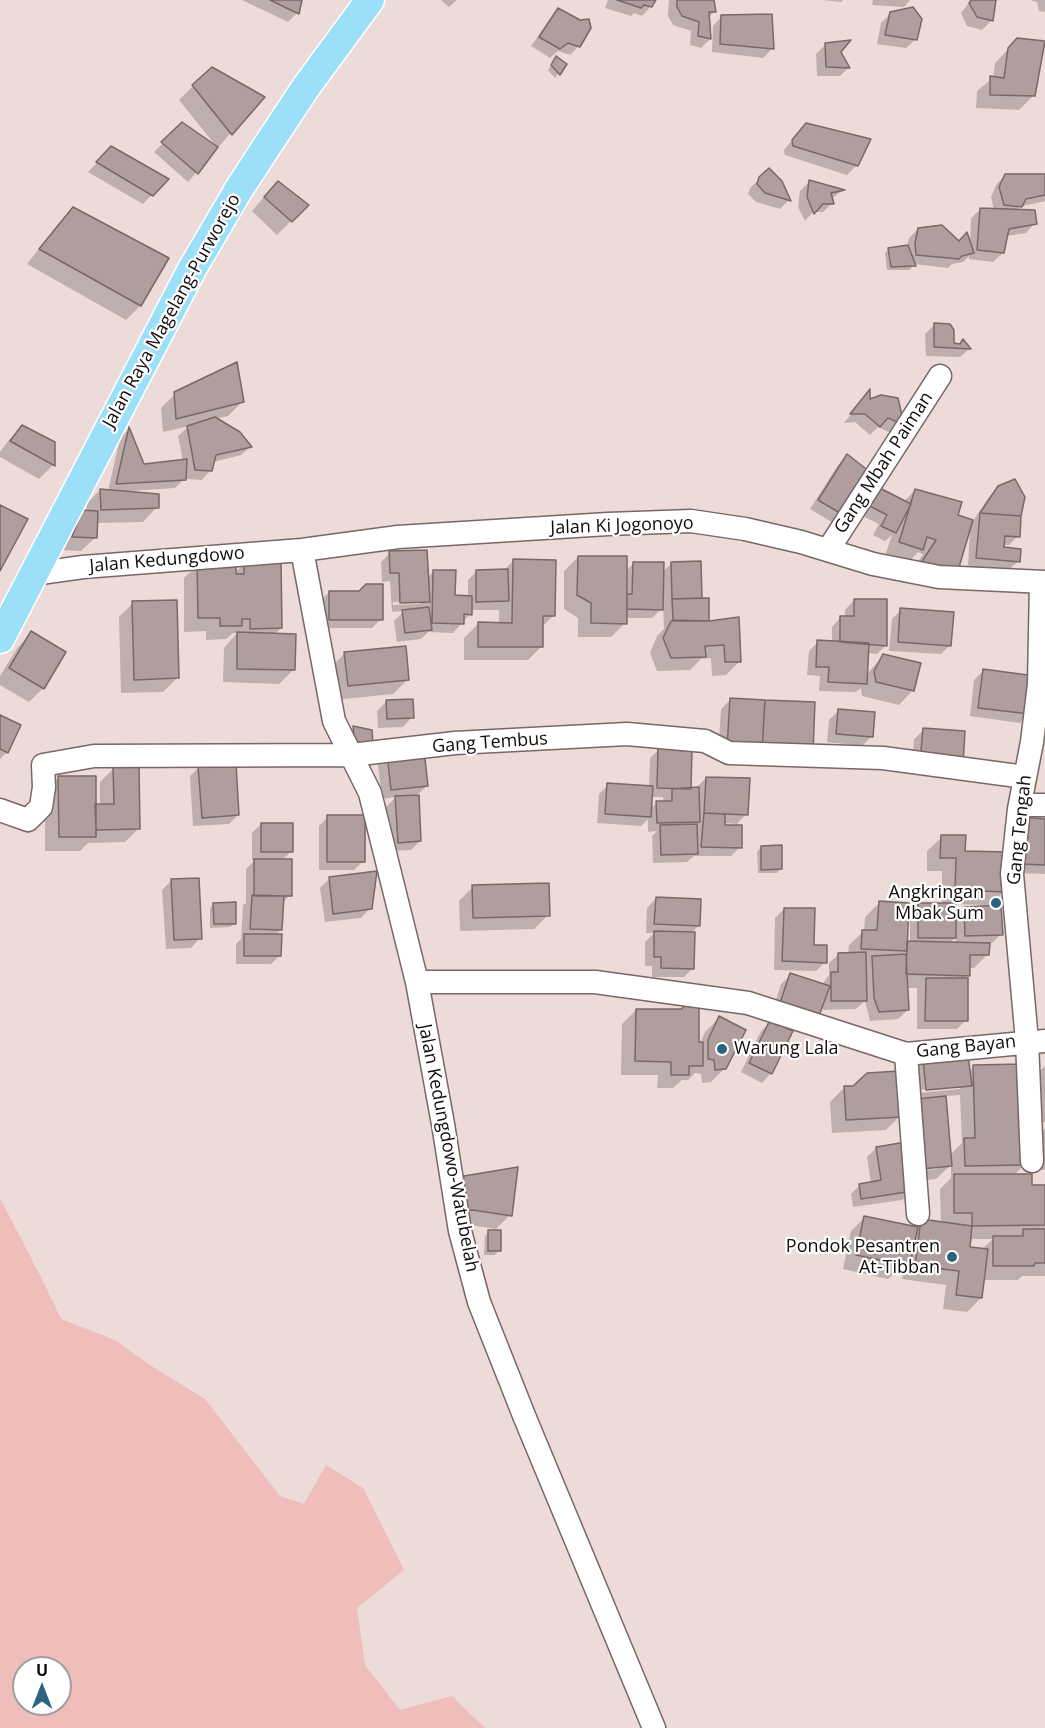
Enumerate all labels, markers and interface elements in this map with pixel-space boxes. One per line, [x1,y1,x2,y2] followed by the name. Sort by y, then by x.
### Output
[99,190,245,432] street label: Jalan Raya Magelang-Purworejo
[830,388,938,538] street label: Gang Mbah Paiman
[550,513,694,539] street label: Jalan Ki Jogonoyo
[89,542,245,578] street label: Jalan Kedungdowo
[431,728,549,758] street label: Gang Tembus
[1003,774,1037,886] street label: Gang Tengah
[889,882,984,924] place label: Angkringan Mbak Sum
[989,896,1003,910] marker: Angkringan Mbak Sum
[413,1022,483,1274] street label: Jalan Kedungdowo-Watubelah
[915,1031,1017,1063] street label: Gang Bayan
[734,1038,838,1060] place label: Warung Lala
[715,1042,729,1056] marker: Warung Lala
[786,1236,940,1278] place label: Pondok Pesantren At-Tibban
[945,1250,959,1264] marker: Pondok Pesantren At-Tibban
[12,1656,72,1716] north arrow
[36,1659,48,1681] text: U

